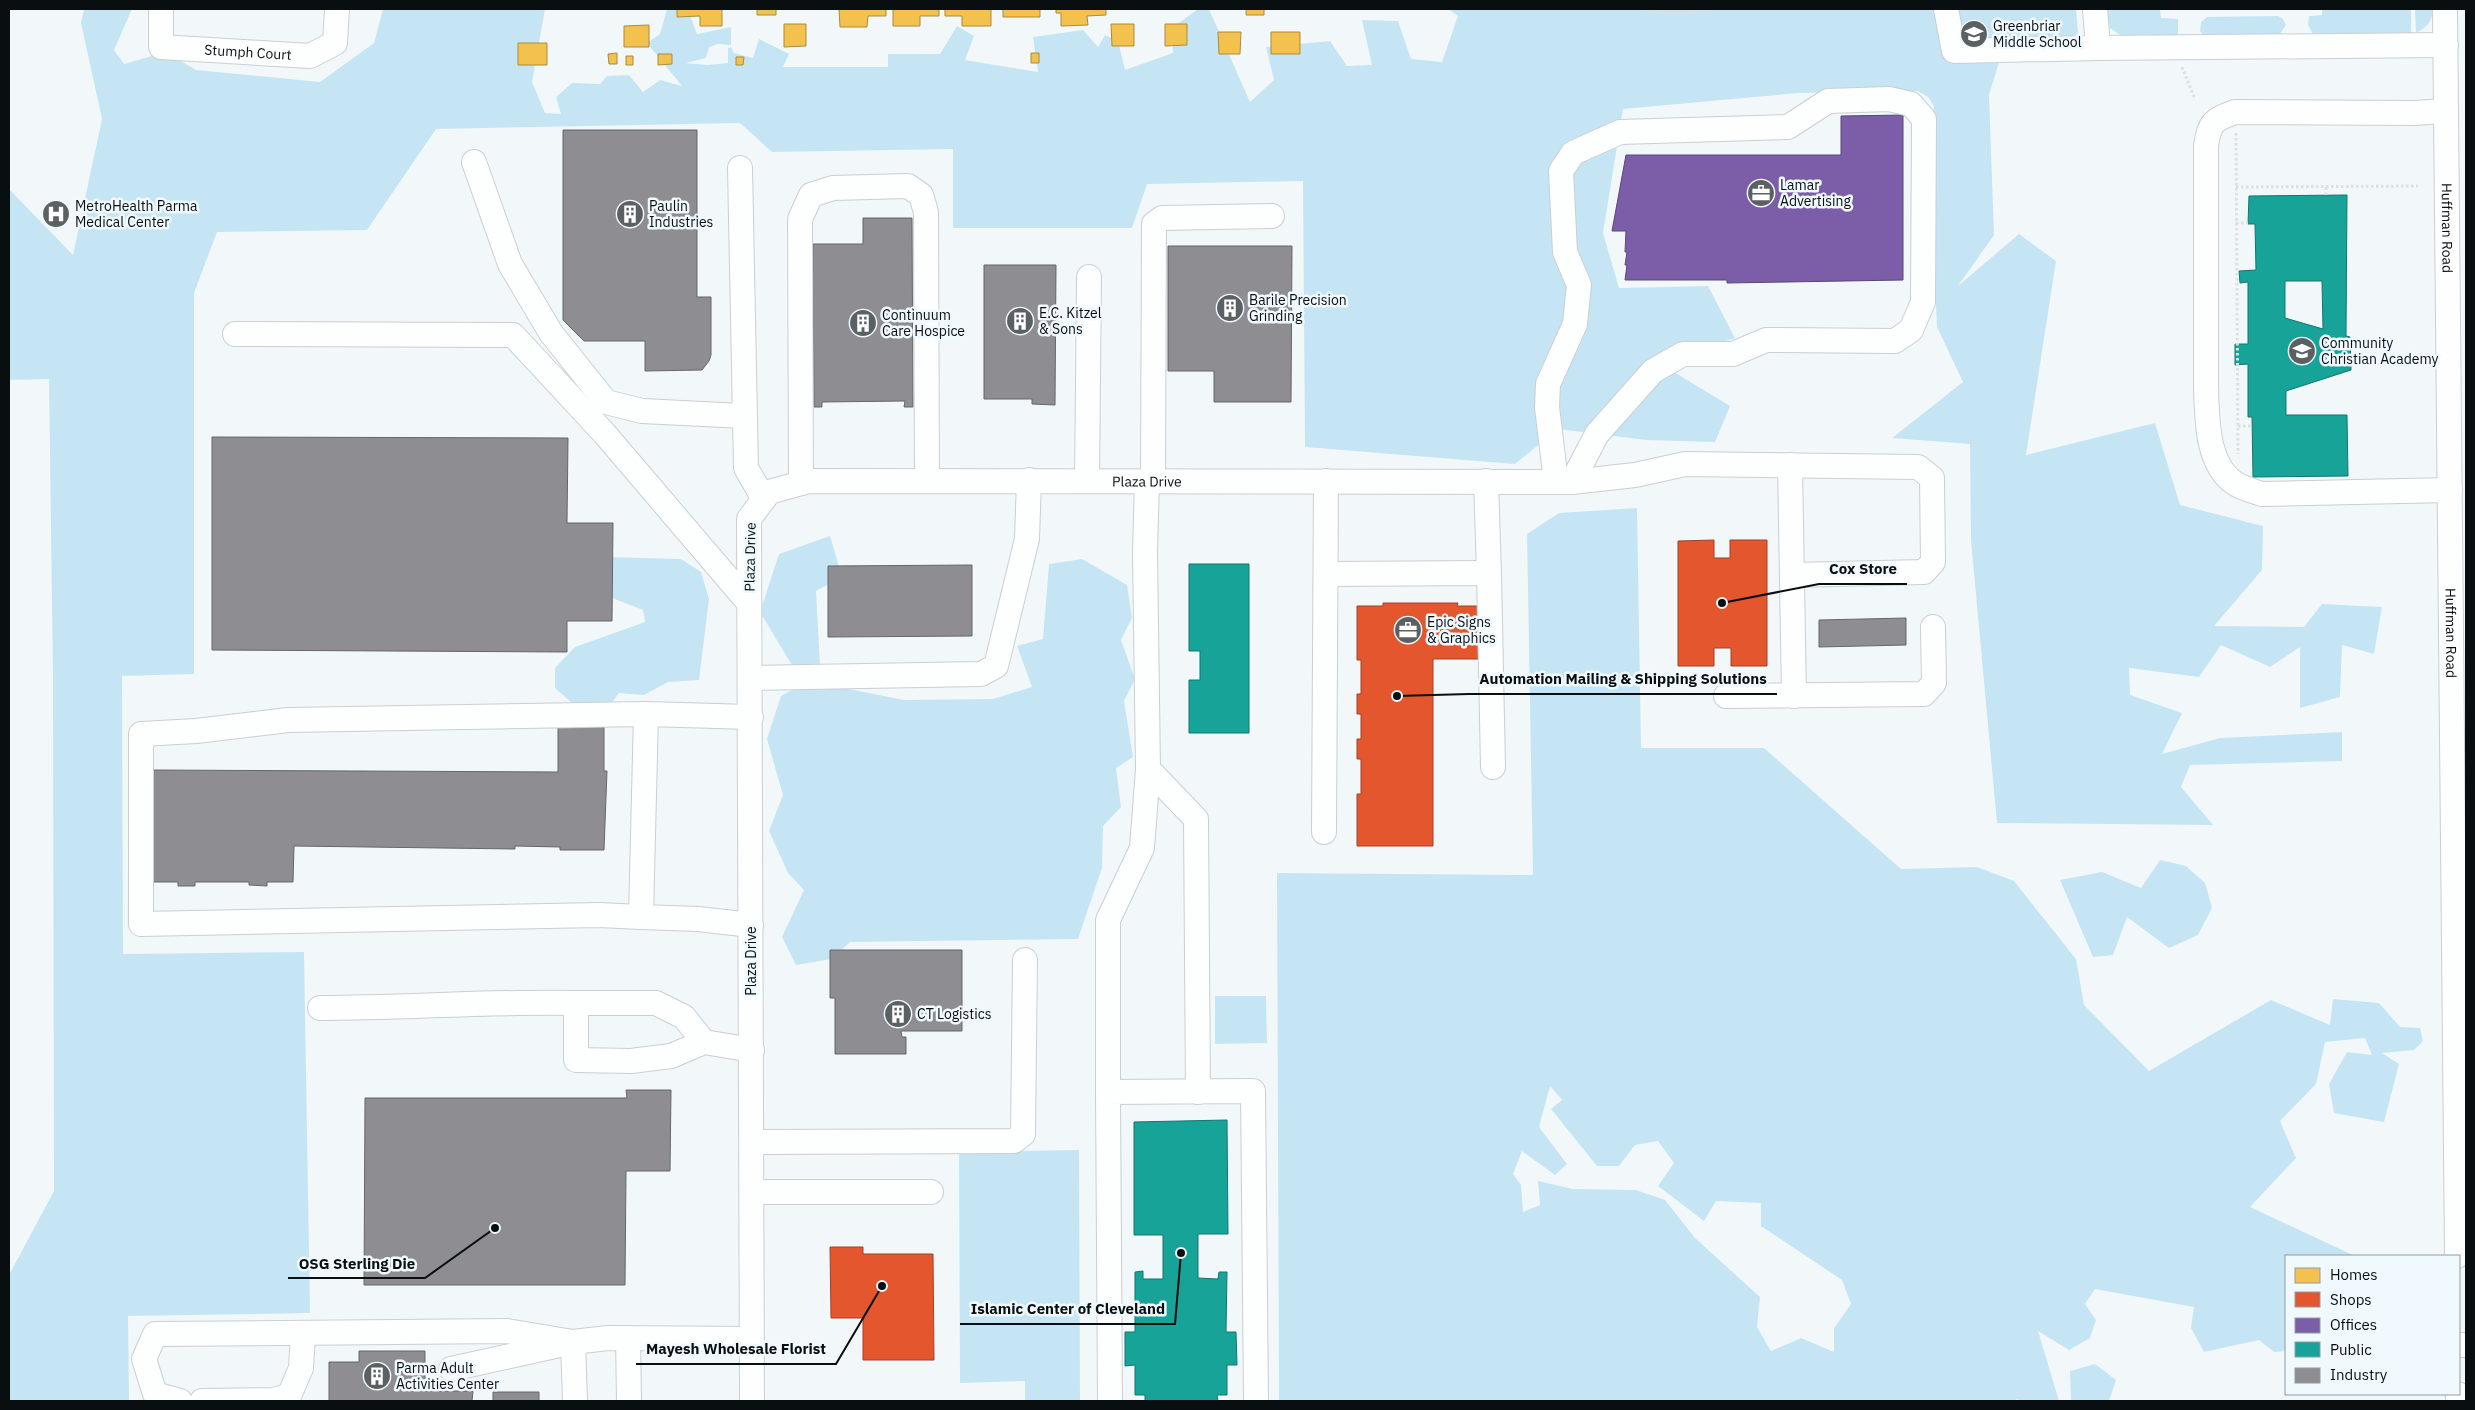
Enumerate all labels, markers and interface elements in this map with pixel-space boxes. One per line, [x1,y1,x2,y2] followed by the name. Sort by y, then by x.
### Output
[1993,17,2082,51] place label: Greenbriar Middle School
[1959,19,1989,49] school or university icon: Greenbriar Middle School
[204,41,292,64] street label: Stumph Court
[1780,176,1851,210] place label: Lamar Advertising
[1746,178,1776,208] office icon: Lamar Advertising
[2438,183,2457,273] street label: Huffman Road
[75,197,198,231] place label: MetroHealth Parma Medical Center
[649,197,714,231] place label: Paulin Industries
[41,199,71,229] hospital icon: MetroHealth Parma Medical Center
[615,199,645,229] building icon: Paulin Industries
[1249,291,1347,325] place label: Barile Precision Grinding
[1215,293,1245,323] building icon: Barile Precision Grinding
[1039,304,1102,338] place label: E.C. Kitzel & Sons
[882,306,965,340] place label: Continuum Care Hospice
[1005,306,1035,336] building icon: E.C. Kitzel & Sons
[848,308,878,338] building icon: Continuum Care Hospice
[2321,334,2439,368] place label: Community Christian Academy
[2287,336,2317,366] school or university icon: Community Christian Academy
[1112,472,1182,490] street label: Plaza Drive
[740,522,760,592] street label: Plaza Drive
[1819,554,1907,584] callout: Cox Store
[1829,559,1897,578] text: Cox Store
[2442,588,2460,678] street label: Huffman Road
[1427,613,1496,647] place label: Epic Signs & Graphics
[1393,615,1423,645] office icon: Epic Signs & Graphics
[1469,664,1777,694] callout: Automation Mailing & Shipping Solutions
[1479,669,1767,688] text: Automation Mailing & Shipping Solutions
[742,926,760,996] street label: Plaza Drive
[883,999,913,1029] building icon: CT Logistics
[917,1005,992,1023] place label: CT Logistics
[288,1248,425,1278] callout: OSG Sterling Die
[299,1254,415,1273] text: OSG Sterling Die
[2285,1255,2460,1395] legend
[2330,1265,2378,1284] text: Homes
[2330,1290,2372,1309] text: Shops
[960,1294,1175,1324] callout: Islamic Center of Cleveland
[971,1299,1165,1318] text: Islamic Center of Cleveland
[2330,1315,2377,1334] text: Offices
[636,1334,836,1364] callout: Mayesh Wholesale Florist
[646,1339,826,1358] text: Mayesh Wholesale Florist
[2330,1340,2372,1359] text: Public
[396,1359,499,1393] place label: Parma Adult Activities Center
[362,1361,392,1391] building icon: Parma Adult Activities Center
[2330,1365,2388,1384] text: Industry

